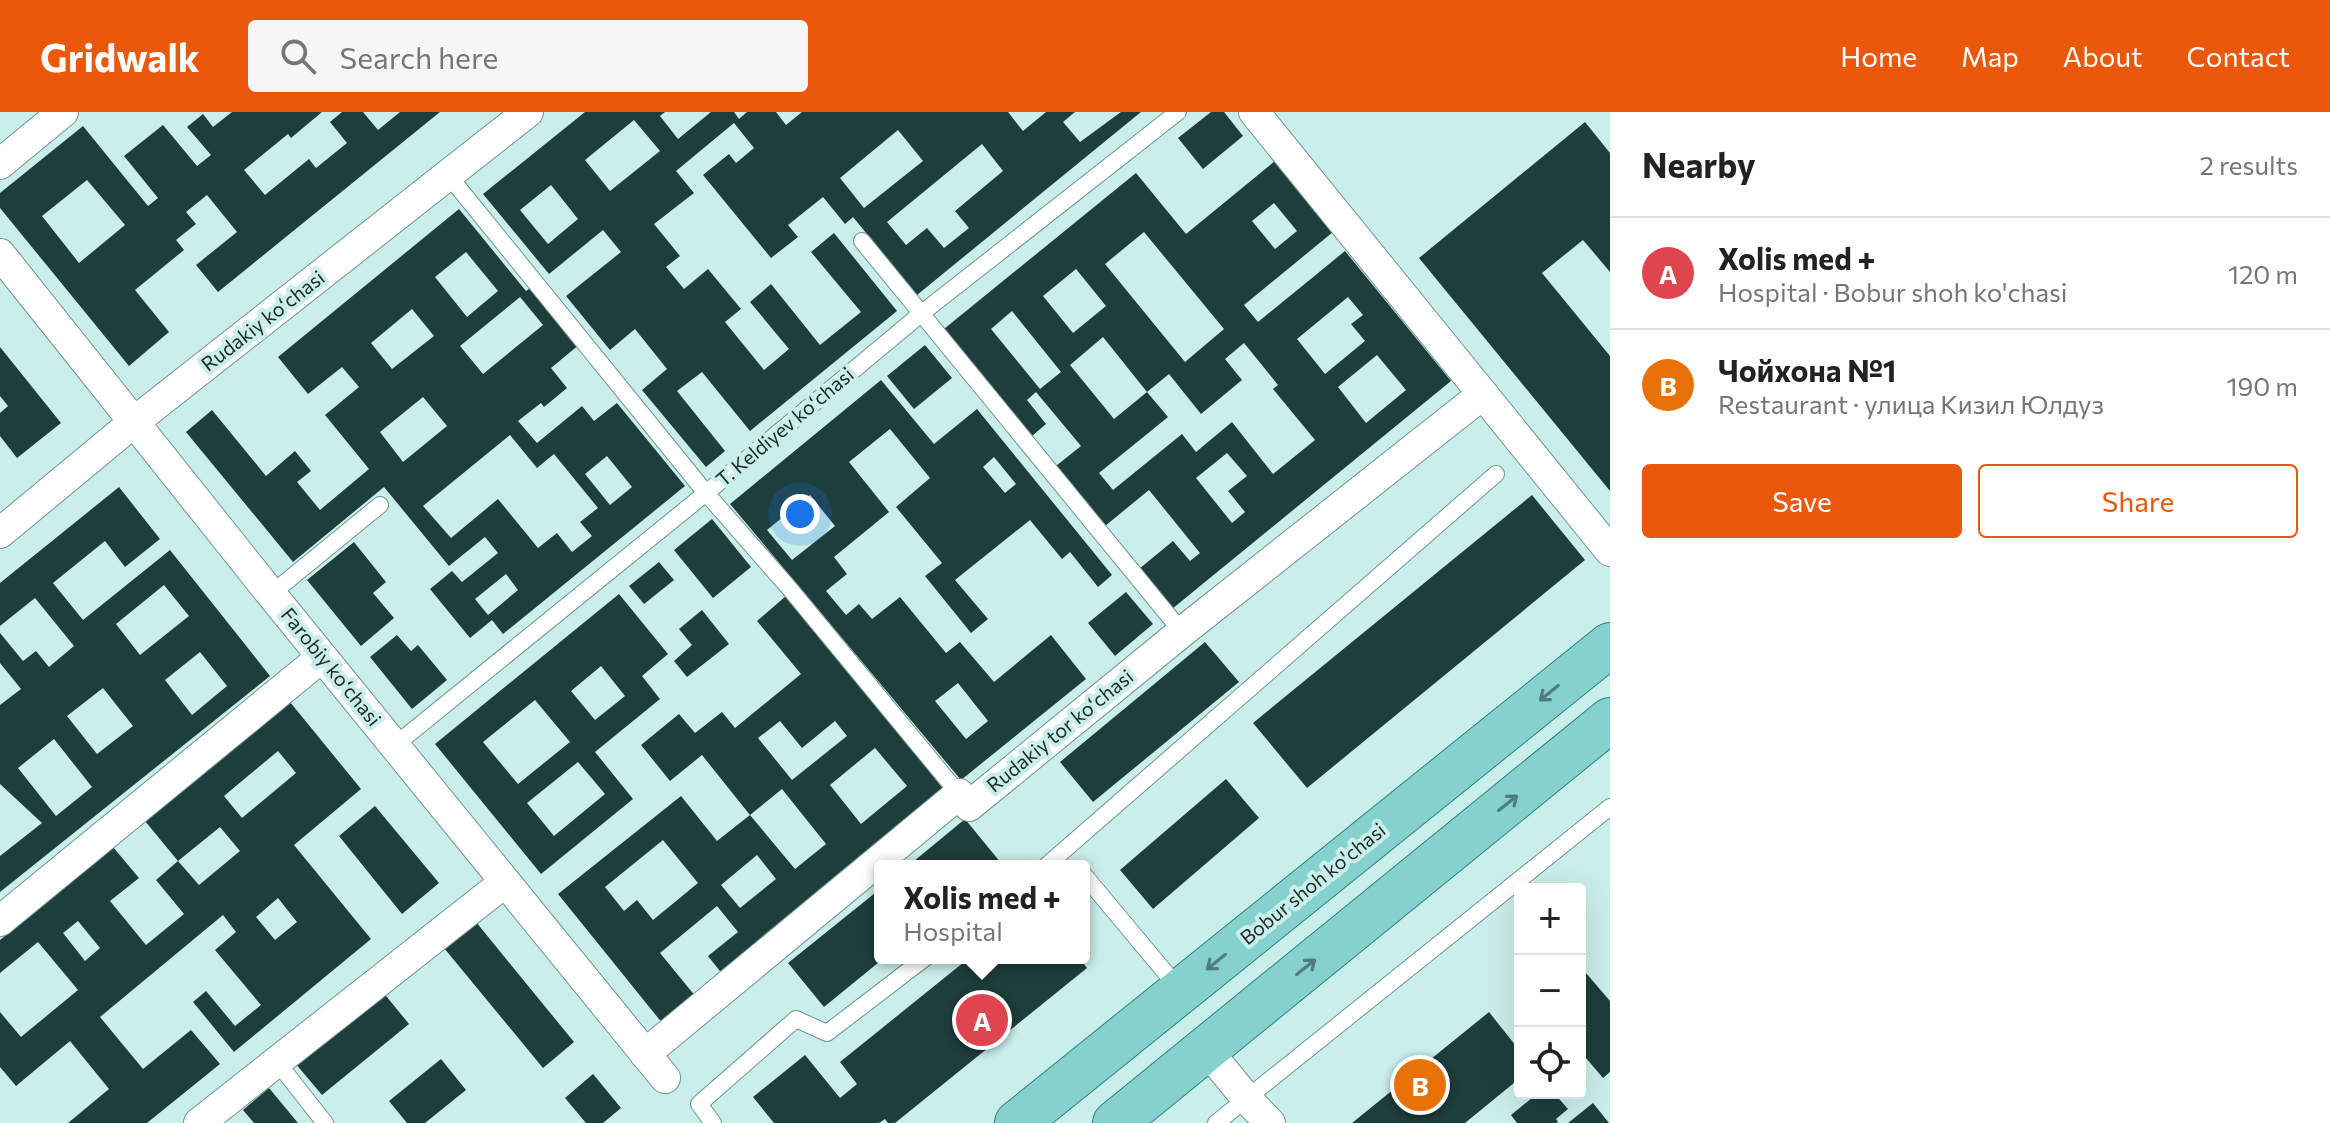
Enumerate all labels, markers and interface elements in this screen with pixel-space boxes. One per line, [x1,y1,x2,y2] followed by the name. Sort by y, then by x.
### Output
[248,20,808,92] search box
[40,33,200,80] text: Gridwalk
[276,34,320,78] icon: search
[340,38,498,75] text: Search here
[1840,39,1917,73] text: Home
[1961,39,2019,73] text: Map
[2063,39,2143,73] text: About
[2187,39,2290,73] text: Contact
[1642,143,1756,185] text: Nearby
[2200,149,2298,180] text: 2 results
[1718,239,1875,276] text: Xolis med +
[1659,258,1677,289] text: A
[2228,258,2298,289] text: 120 m
[196,265,329,376] street label: Rudakiy koʻchasi
[1718,276,2068,307] text: Hospital · Bobur shoh ko'chasi
[1718,351,1896,388] text: Чойхона №1
[711,362,858,491] street label: T. Keldiyev koʻchasi
[1659,370,1677,401] text: B
[2226,370,2298,401] text: 190 m
[1718,388,2104,419] text: Restaurant · улица Кизил Юлдуз
[1642,464,1962,538] button: Save
[1978,464,2298,538] button: Share
[780,494,820,534] your location
[277,602,387,730] street label: Farobiy koʻchasi
[981,664,1137,797] street label: Rudakiy tor koʻchasi
[1539,685,1560,702] one-way arrow
[1497,795,1518,813] one-way arrow
[1235,817,1390,949] street label: Bobur shoh ko'chasi
[874,860,1090,964] popup
[903,878,1061,915] text: Xolis med +
[1514,883,1586,1099] map controls
[1514,883,1586,955] button: +
[903,915,1003,946] text: Hospital
[1206,953,1227,971] one-way arrow
[1514,955,1586,1027] button: −
[1295,959,1316,976] one-way arrow
[956,990,1008,1050] pin: A
[1514,1027,1586,1099] button: locate
[1394,1055,1446,1115] pin: B

